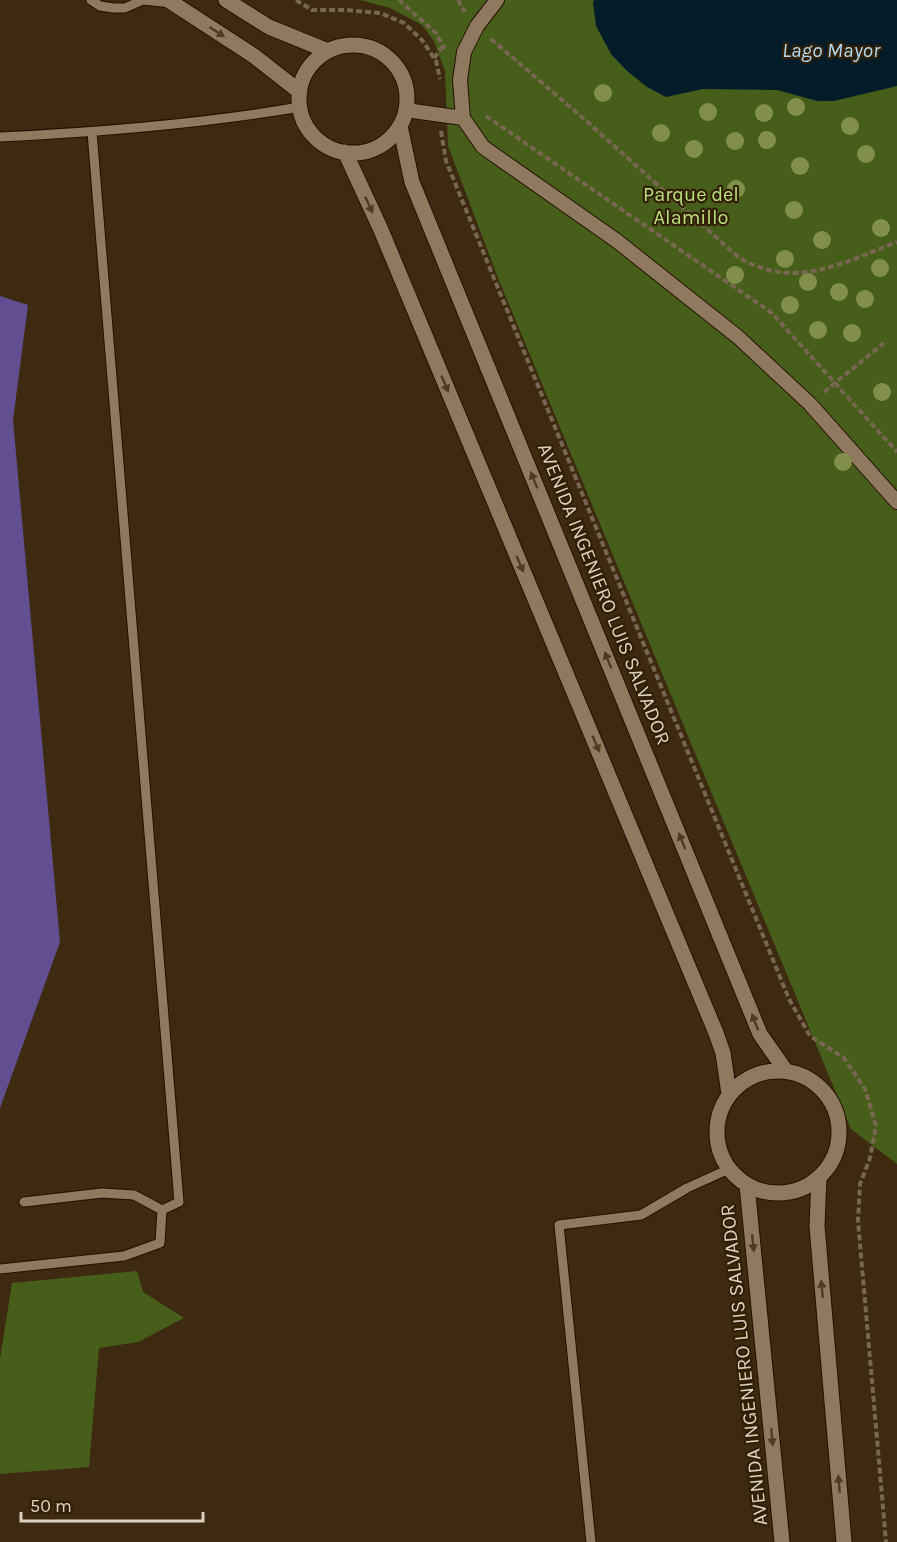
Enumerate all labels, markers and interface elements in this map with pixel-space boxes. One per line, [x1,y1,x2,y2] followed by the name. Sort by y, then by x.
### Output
[209,26,225,38] one-way arrow
[782,38,881,62] water label: Lago Mayor
[643,183,739,229] park label: Parque del Alamillo
[365,196,375,214] one-way arrow
[440,376,450,394] one-way arrow
[533,440,675,748] street label: AVENIDA INGENIERO LUIS SALVADOR
[529,471,538,489] one-way arrow
[516,556,525,573] one-way arrow
[603,651,613,669] one-way arrow
[591,736,601,754] one-way arrow
[677,832,686,850] one-way arrow
[750,1012,760,1030] one-way arrow
[716,1203,772,1527] street label: AVENIDA INGENIERO LUIS SALVADOR
[748,1233,758,1252] one-way arrow
[817,1280,827,1299] one-way arrow
[767,1427,777,1446] one-way arrow
[834,1474,844,1493] one-way arrow
[21,1485,202,1523] scale bar
[30,1495,72,1517] text: 50 m

